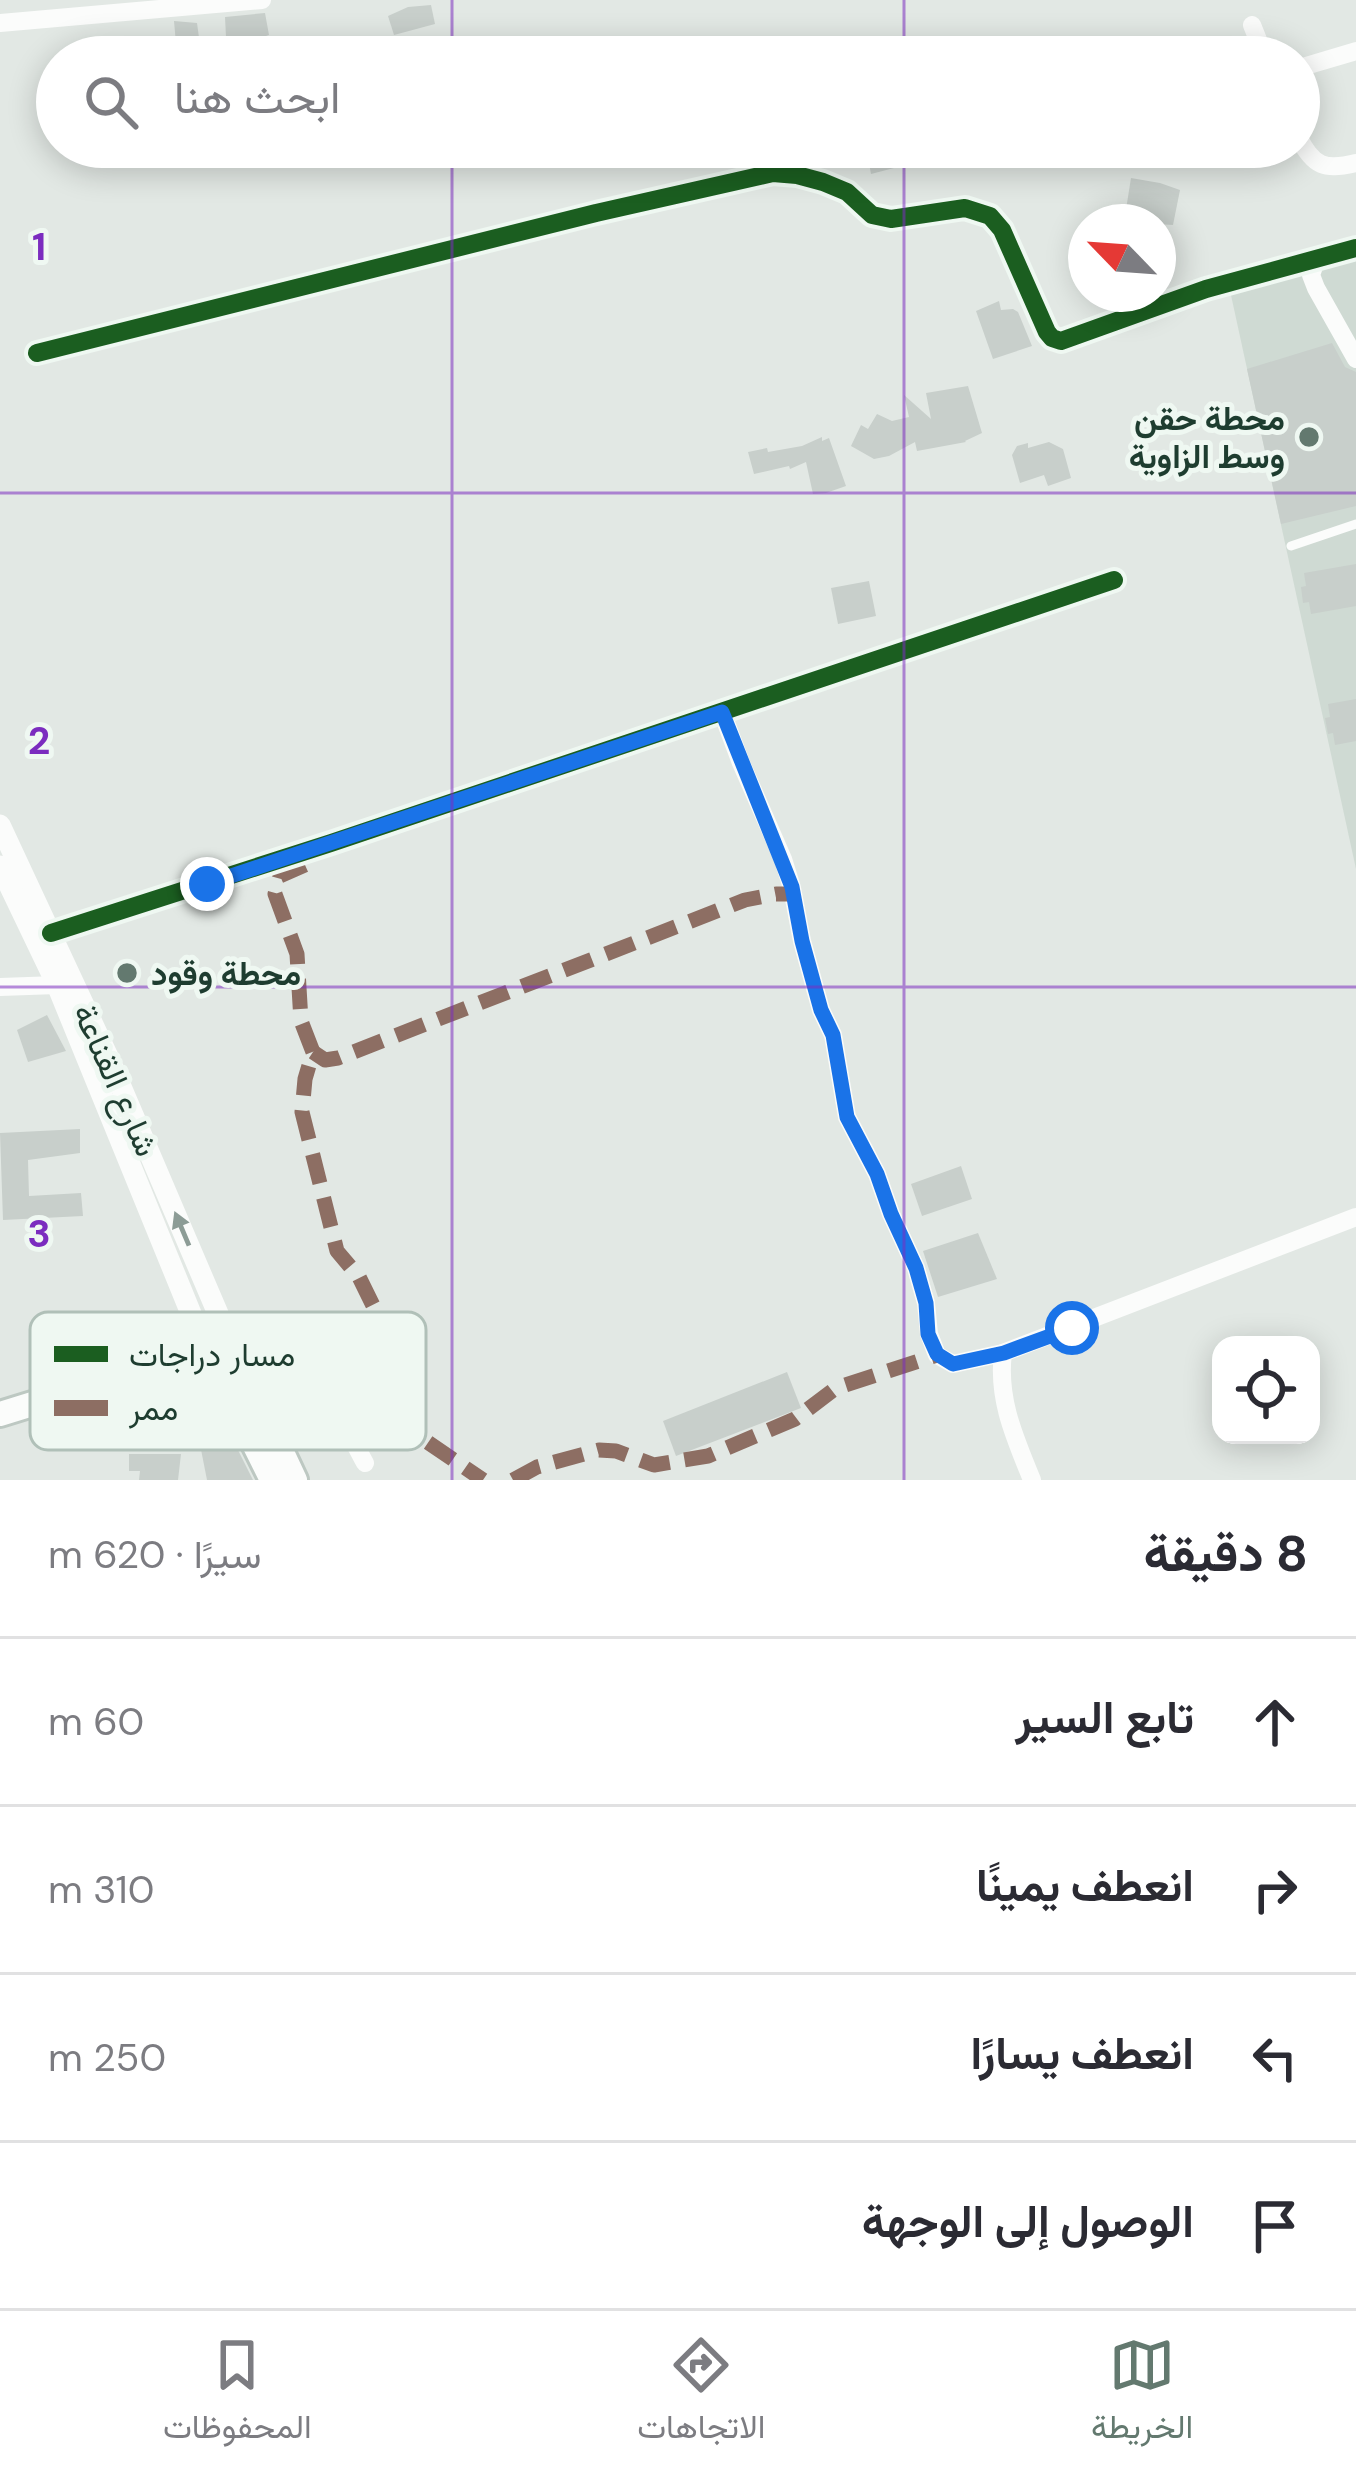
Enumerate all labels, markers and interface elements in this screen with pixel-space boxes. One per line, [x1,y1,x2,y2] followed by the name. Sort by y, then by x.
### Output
[36,36,1320,168] search box
[174,68,340,127] text: ابحث هنا
[78,69,144,135] icon: search
[1068,204,1176,312] north arrow
[32,221,46,272] text: 1
[1129,397,1285,478] place label: محطة حقن وسط الزاوية
[1296,424,1322,450] marker: محطة حقن وسط الزاوية
[28,715,50,766] text: 2
[180,857,234,911] route end
[151,952,301,995] place label: محطة وقود
[114,960,140,986] marker: محطة وقود
[62,997,169,1164] street label: شارع القناعة
[27,1208,51,1259] text: 3
[172,1211,191,1247] one-way arrow
[1045,1301,1099,1355] route start
[30,1312,426,1450] legend
[129,1333,295,1376] text: مسار دراجات
[1212,1336,1320,1444] map controls
[1212,1336,1320,1444] button: locate
[128,1387,178,1430] text: ممر
[1143,1520,1308,1587] text: 8 دقيقة
[48,1529,262,1580] text: سيرًا · 620 m
[1016,1688,1194,1747] text: تابع السير
[1242,1689,1308,1755] icon: ahead
[48,1696,144,1747] text: 60 m
[976,1856,1194,1915] text: انعطف يمينًا
[1242,1857,1308,1923] icon: right
[48,1864,154,1915] text: 310 m
[970,2024,1194,2083] text: انعطف يسارًا
[1242,2025,1308,2091] icon: left
[48,2032,166,2083] text: 250 m
[862,2192,1194,2251] text: الوصول إلى الوجهة
[1242,2193,1308,2259] icon: arrive
[163,2332,312,2456] tab: المحفوظات
[637,2332,765,2456] tab: الاتجاهات
[1091,2332,1193,2456] tab: الخريطة

